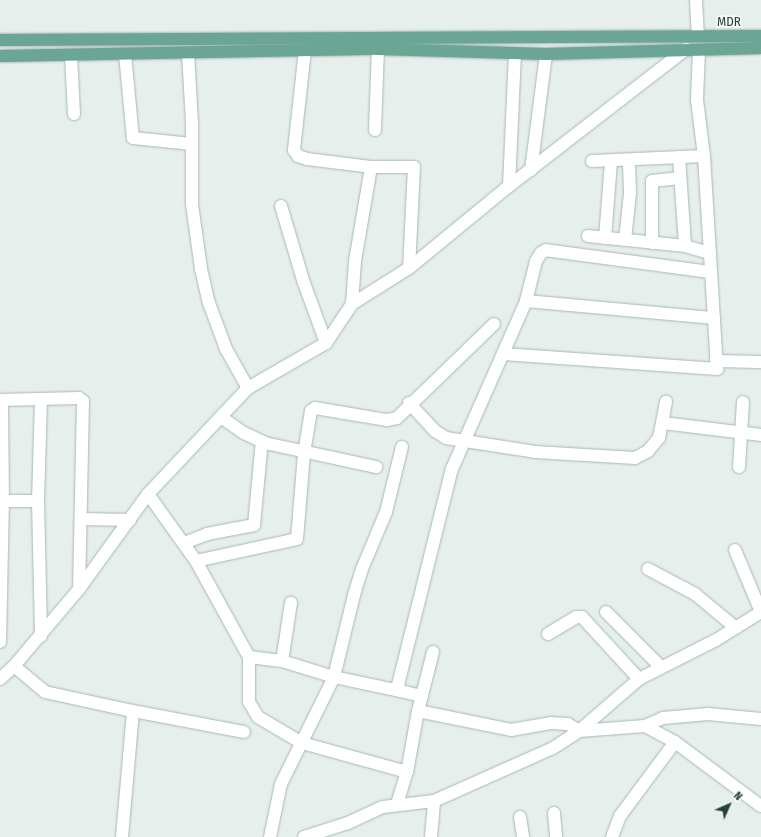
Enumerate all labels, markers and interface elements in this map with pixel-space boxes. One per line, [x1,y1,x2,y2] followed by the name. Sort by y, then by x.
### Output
[717,14,741,30] street label: MDR
[709,785,749,825] north arrow
[731,789,745,803] text: N

